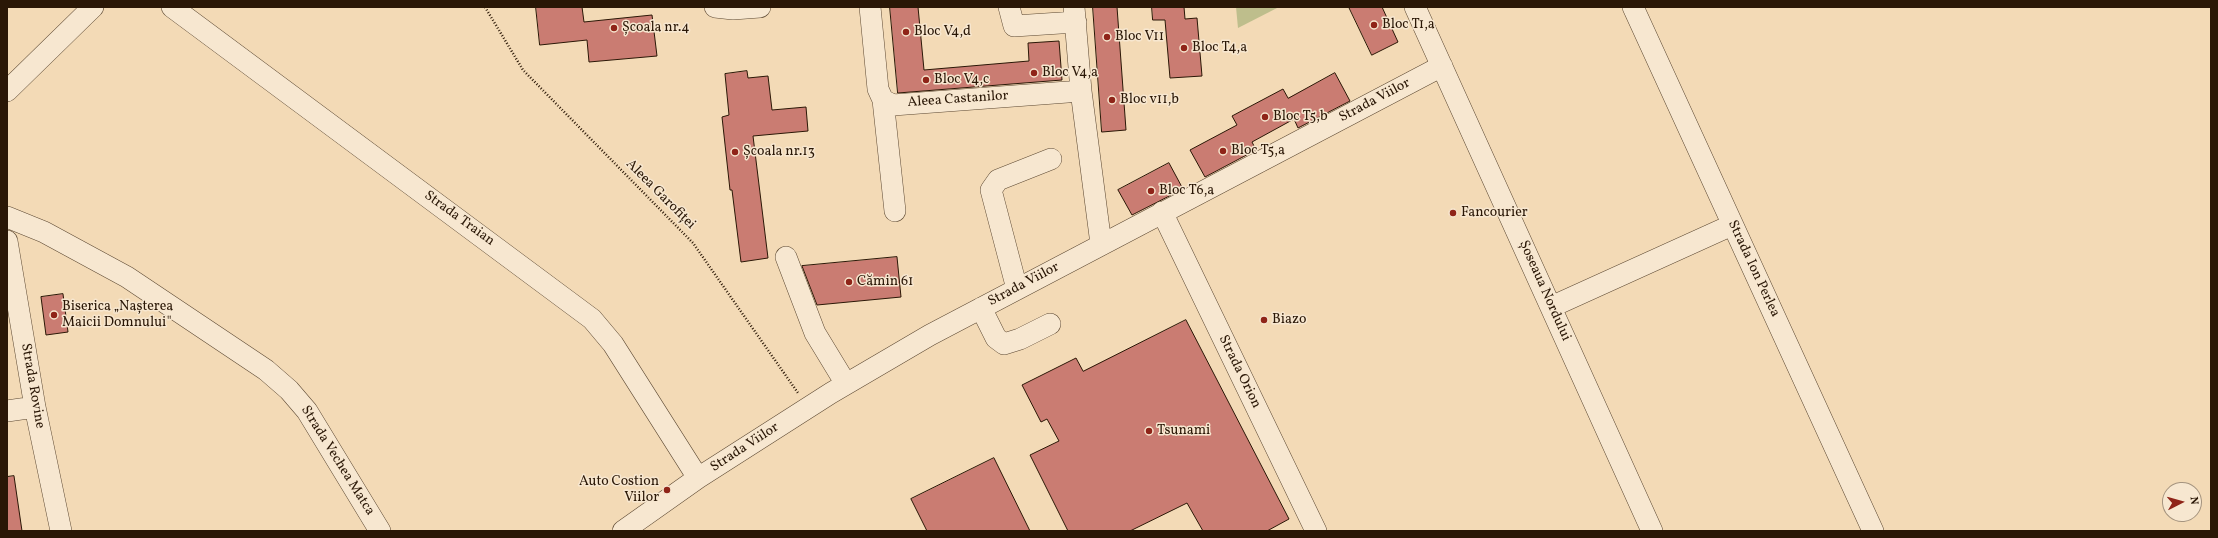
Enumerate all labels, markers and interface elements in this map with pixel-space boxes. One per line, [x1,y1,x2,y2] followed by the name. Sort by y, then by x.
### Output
[1382,17,1435,33] place label: Bloc T1,a
[622,20,690,36] place label: Școala nr.4
[1369,20,1379,30] marker: Bloc T1,a
[609,23,619,33] marker: Școala nr.4
[914,24,971,40] place label: Bloc V4,d
[901,27,911,37] marker: Bloc V4,d
[1115,29,1164,45] place label: Bloc V11
[1102,32,1112,42] marker: Bloc V11
[1192,40,1247,56] place label: Bloc T4,a
[1179,43,1189,53] marker: Bloc T4,a
[1042,65,1098,81] place label: Bloc V4,a
[1029,68,1039,78] marker: Bloc V4,a
[934,72,989,88] place label: Bloc V4,c
[921,75,931,85] marker: Bloc V4,c
[1337,75,1413,127] street label: Strada Viilor
[907,88,1009,112] street label: Aleea Castanilor
[1120,92,1179,108] place label: Bloc v11,b
[1107,95,1117,105] marker: Bloc v11,b
[1273,109,1328,125] place label: Bloc T5,b
[1260,112,1270,122] marker: Bloc T5,b
[1231,143,1285,159] place label: Bloc T5,a
[743,144,815,160] place label: Școala nr.13
[1218,146,1228,156] marker: Bloc T5,a
[730,147,740,157] marker: Școala nr.13
[622,157,698,233] street label: Aleea Garofiței
[1159,183,1214,199] place label: Bloc T6,a
[1146,186,1156,196] marker: Bloc T6,a
[420,188,498,250] street label: Strada Traian
[1461,205,1528,221] place label: Fancourier
[1448,208,1458,218] marker: Fancourier
[1723,218,1783,320] street label: Strada Ion Perlea
[1514,238,1574,344] street label: Șoseaua Nordului
[986,259,1062,311] street label: Strada Viilor
[857,274,913,290] place label: Cămin 61
[844,277,854,287] marker: Cămin 61
[62,299,173,332] place label: Biserica „Nașterea Maicii Domnului"
[49,310,59,320] marker: Biserica „Nașterea Maicii Domnului"
[1272,312,1306,328] place label: Biazo
[1259,315,1269,325] marker: Biazo
[1214,333,1264,411] street label: Strada Orion
[16,342,48,430] street label: Strada Rovine
[296,403,378,519] street label: Strada Vechea Matca
[708,420,782,476] street label: Strada Viilor
[1157,423,1210,439] place label: Tsunami
[1144,426,1154,436] marker: Tsunami
[579,474,659,506] place label: Auto Costion Viilor
[2162,482,2202,522] north arrow
[662,485,672,495] marker: Auto Costion Viilor
[2186,496,2201,506] text: N

